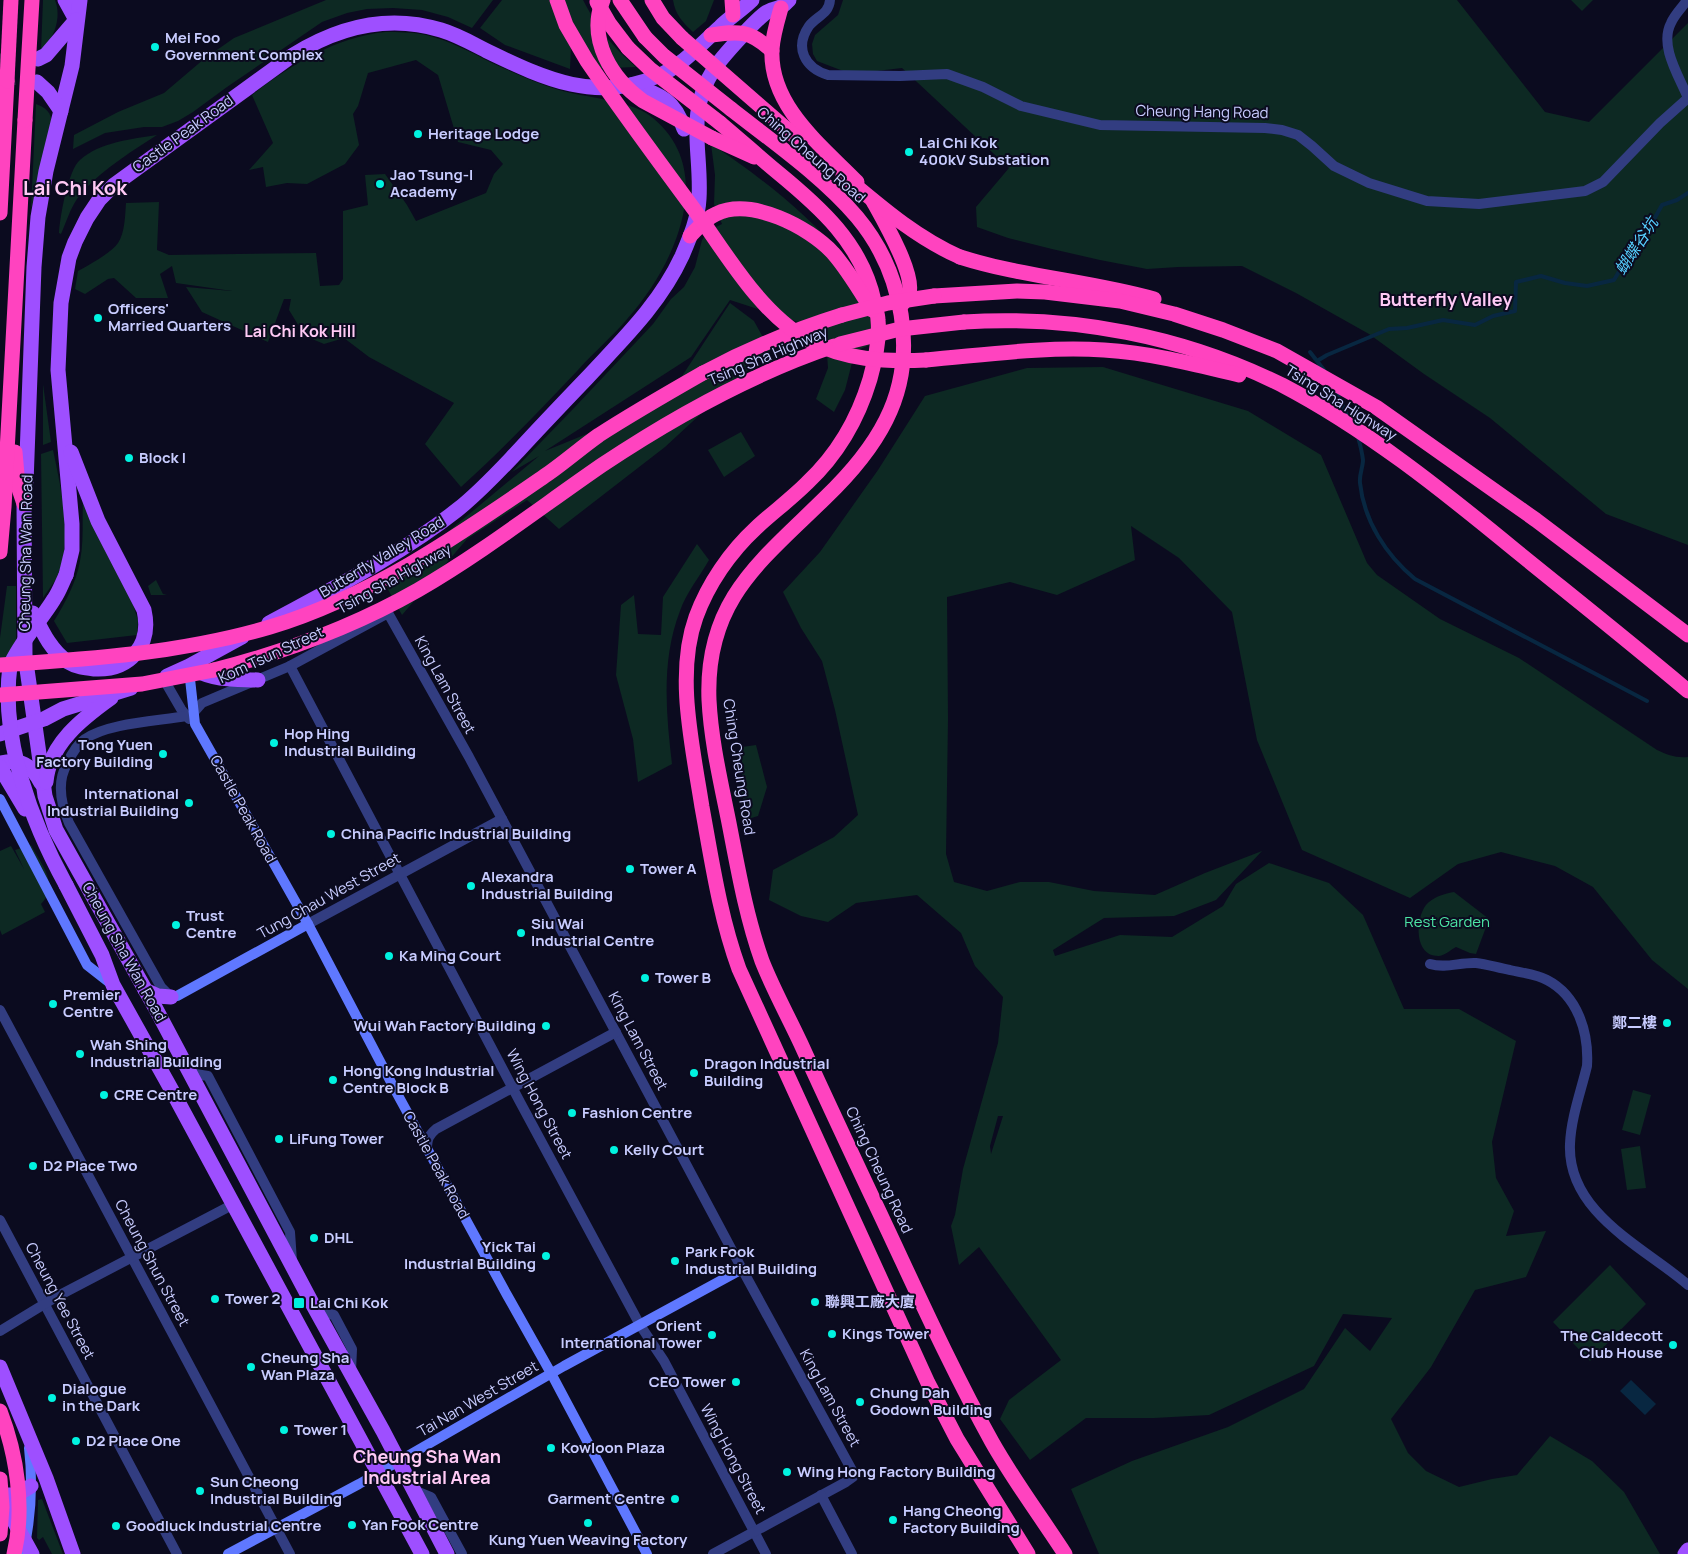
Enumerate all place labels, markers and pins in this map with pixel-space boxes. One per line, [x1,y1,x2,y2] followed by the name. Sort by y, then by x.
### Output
[165,27,323,65] place label: Mei Foo Government Complex
[149,41,161,53] marker: Mei Foo Government Complex
[428,123,539,144] place label: Heritage Lodge
[412,128,424,140] marker: Heritage Lodge
[919,132,1049,170] place label: Lai Chi Kok 400kV Substation
[903,146,915,158] marker: Lai Chi Kok 400kV Substation
[390,164,473,202] place label: Jao Tsung-I Academy
[374,178,386,190] marker: Jao Tsung-I Academy
[108,298,231,336] place label: Officers' Married Quarters
[92,312,104,324] marker: Officers' Married Quarters
[139,447,186,468] place label: Block I
[123,452,135,464] marker: Block I
[284,723,416,761] place label: Hop Hing Industrial Building
[36,734,153,772] place label: Tong Yuen Factory Building
[268,737,280,749] marker: Hop Hing Industrial Building
[157,748,169,760] marker: Tong Yuen Factory Building
[47,783,179,821] place label: International Industrial Building
[183,797,195,809] marker: International Industrial Building
[341,823,571,844] place label: China Pacific Industrial Building
[325,828,337,840] marker: China Pacific Industrial Building
[640,858,697,879] place label: Tower A
[624,863,636,875] marker: Tower A
[481,866,613,904] place label: Alexandra Industrial Building
[465,880,477,892] marker: Alexandra Industrial Building
[186,905,237,943] place label: Trust Centre
[531,913,654,951] place label: Siu Wai Industrial Centre
[170,919,182,931] marker: Trust Centre
[515,927,527,939] marker: Siu Wai Industrial Centre
[399,945,501,966] place label: Ka Ming Court
[383,950,395,962] marker: Ka Ming Court
[655,967,712,988] place label: Tower B
[639,972,651,984] marker: Tower B
[63,984,120,1022] place label: Premier Centre
[47,998,59,1010] marker: Premier Centre
[1612,1012,1657,1033] place label: 鄭二樓
[354,1015,536,1036] place label: Wui Wah Factory Building
[1661,1017,1673,1029] marker: 鄭二樓
[540,1020,552,1032] marker: Wui Wah Factory Building
[90,1034,222,1072] place label: Wah Shing Industrial Building
[74,1048,86,1060] marker: Wah Shing Industrial Building
[704,1053,830,1091] place label: Dragon Industrial Building
[343,1060,494,1098] place label: Hong Kong Industrial Centre Block B
[688,1067,700,1079] marker: Dragon Industrial Building
[327,1074,339,1086] marker: Hong Kong Industrial Centre Block B
[114,1084,197,1105] place label: CRE Centre
[98,1089,110,1101] marker: CRE Centre
[582,1102,692,1123] place label: Fashion Centre
[566,1107,578,1119] marker: Fashion Centre
[289,1128,384,1149] place label: LiFung Tower
[273,1133,285,1145] marker: LiFung Tower
[624,1139,704,1160] place label: Kelly Court
[608,1144,620,1156] marker: Kelly Court
[43,1155,138,1176] place label: D2 Place Two
[27,1160,39,1172] marker: D2 Place Two
[324,1227,353,1248] place label: DHL
[308,1232,320,1244] marker: DHL
[404,1236,536,1274] place label: Yick Tai Industrial Building
[685,1241,817,1279] place label: Park Fook Industrial Building
[540,1250,552,1262] marker: Yick Tai Industrial Building
[669,1255,681,1267] marker: Park Fook Industrial Building
[225,1288,281,1309] place label: Tower 2
[825,1291,915,1312] place label: 聯興工廠大廈
[310,1292,389,1313] place label: Lai Chi Kok
[209,1293,221,1305] marker: Tower 2
[292,1296,306,1310] marker: Lai Chi Kok
[809,1296,821,1308] marker: 聯興工廠大廈
[560,1315,702,1353] place label: Orient International Tower
[842,1323,929,1344] place label: Kings Tower
[1561,1325,1663,1363] place label: The Caldecott Club House
[826,1328,838,1340] marker: Kings Tower
[706,1329,718,1341] marker: Orient International Tower
[1667,1339,1679,1351] marker: The Caldecott Club House
[261,1347,349,1385] place label: Cheung Sha Wan Plaza
[245,1361,257,1373] marker: Cheung Sha Wan Plaza
[649,1371,726,1392] place label: CEO Tower
[730,1376,742,1388] marker: CEO Tower
[62,1378,141,1416] place label: Dialogue in the Dark
[870,1382,992,1420] place label: Chung Dah Godown Building
[46,1392,58,1404] marker: Dialogue in the Dark
[854,1396,866,1408] marker: Chung Dah Godown Building
[294,1419,347,1440] place label: Tower 1
[278,1424,290,1436] marker: Tower 1
[86,1430,181,1451] place label: D2 Place One
[70,1435,82,1447] marker: D2 Place One
[561,1437,665,1458] place label: Kowloon Plaza
[545,1442,557,1454] marker: Kowloon Plaza
[797,1461,996,1482] place label: Wing Hong Factory Building
[781,1466,793,1478] marker: Wing Hong Factory Building
[210,1471,342,1509] place label: Sun Cheong Industrial Building
[194,1485,206,1497] marker: Sun Cheong Industrial Building
[548,1488,665,1509] place label: Garment Centre
[669,1493,681,1505] marker: Garment Centre
[903,1500,1020,1538] place label: Hang Cheong Factory Building
[362,1514,479,1535] place label: Yan Fook Centre
[887,1514,899,1526] marker: Hang Cheong Factory Building
[126,1515,321,1536] place label: Goodluck Industrial Centre
[582,1517,594,1529] marker: Kung Yuen Weaving Factory
[346,1519,358,1531] marker: Yan Fook Centre
[110,1520,122,1532] marker: Goodluck Industrial Centre
[489,1529,688,1550] place label: Kung Yuen Weaving Factory

